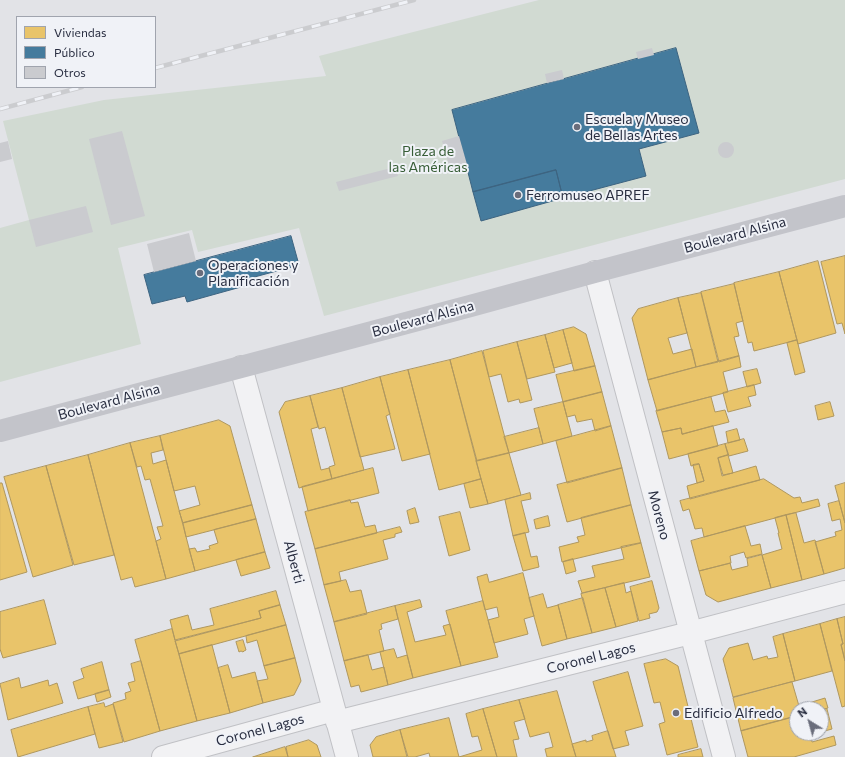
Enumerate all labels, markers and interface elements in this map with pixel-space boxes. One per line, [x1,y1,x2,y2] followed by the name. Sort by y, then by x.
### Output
[16,16,156,88] legend
[54,25,106,39] text: Viviendas
[54,45,95,59] text: Público
[54,65,86,79] text: Otros
[585,111,689,144] place label: Escuela y Museo de Bellas Artes
[572,122,582,132] marker: Escuela y Museo de Bellas Artes
[389,143,467,176] park label: Plaza de las Américas
[526,187,649,203] place label: Ferromuseo APREF
[513,190,523,200] marker: Ferromuseo APREF
[682,213,788,257] street label: Boulevard Alsina
[208,257,298,290] place label: Operaciones y Planificación
[195,268,205,278] marker: Operaciones y Planificación
[370,297,476,341] street label: Boulevard Alsina
[56,380,162,424] street label: Boulevard Alsina
[644,488,674,542] street label: Moreno
[280,539,308,585] street label: Alberti
[545,639,637,677] street label: Coronel Lagos
[789,701,829,741] north arrow
[795,704,809,719] text: N
[684,705,783,721] place label: Edificio Alfredo
[671,708,681,718] marker: Edificio Alfredo
[214,710,306,750] street label: Coronel Lagos

